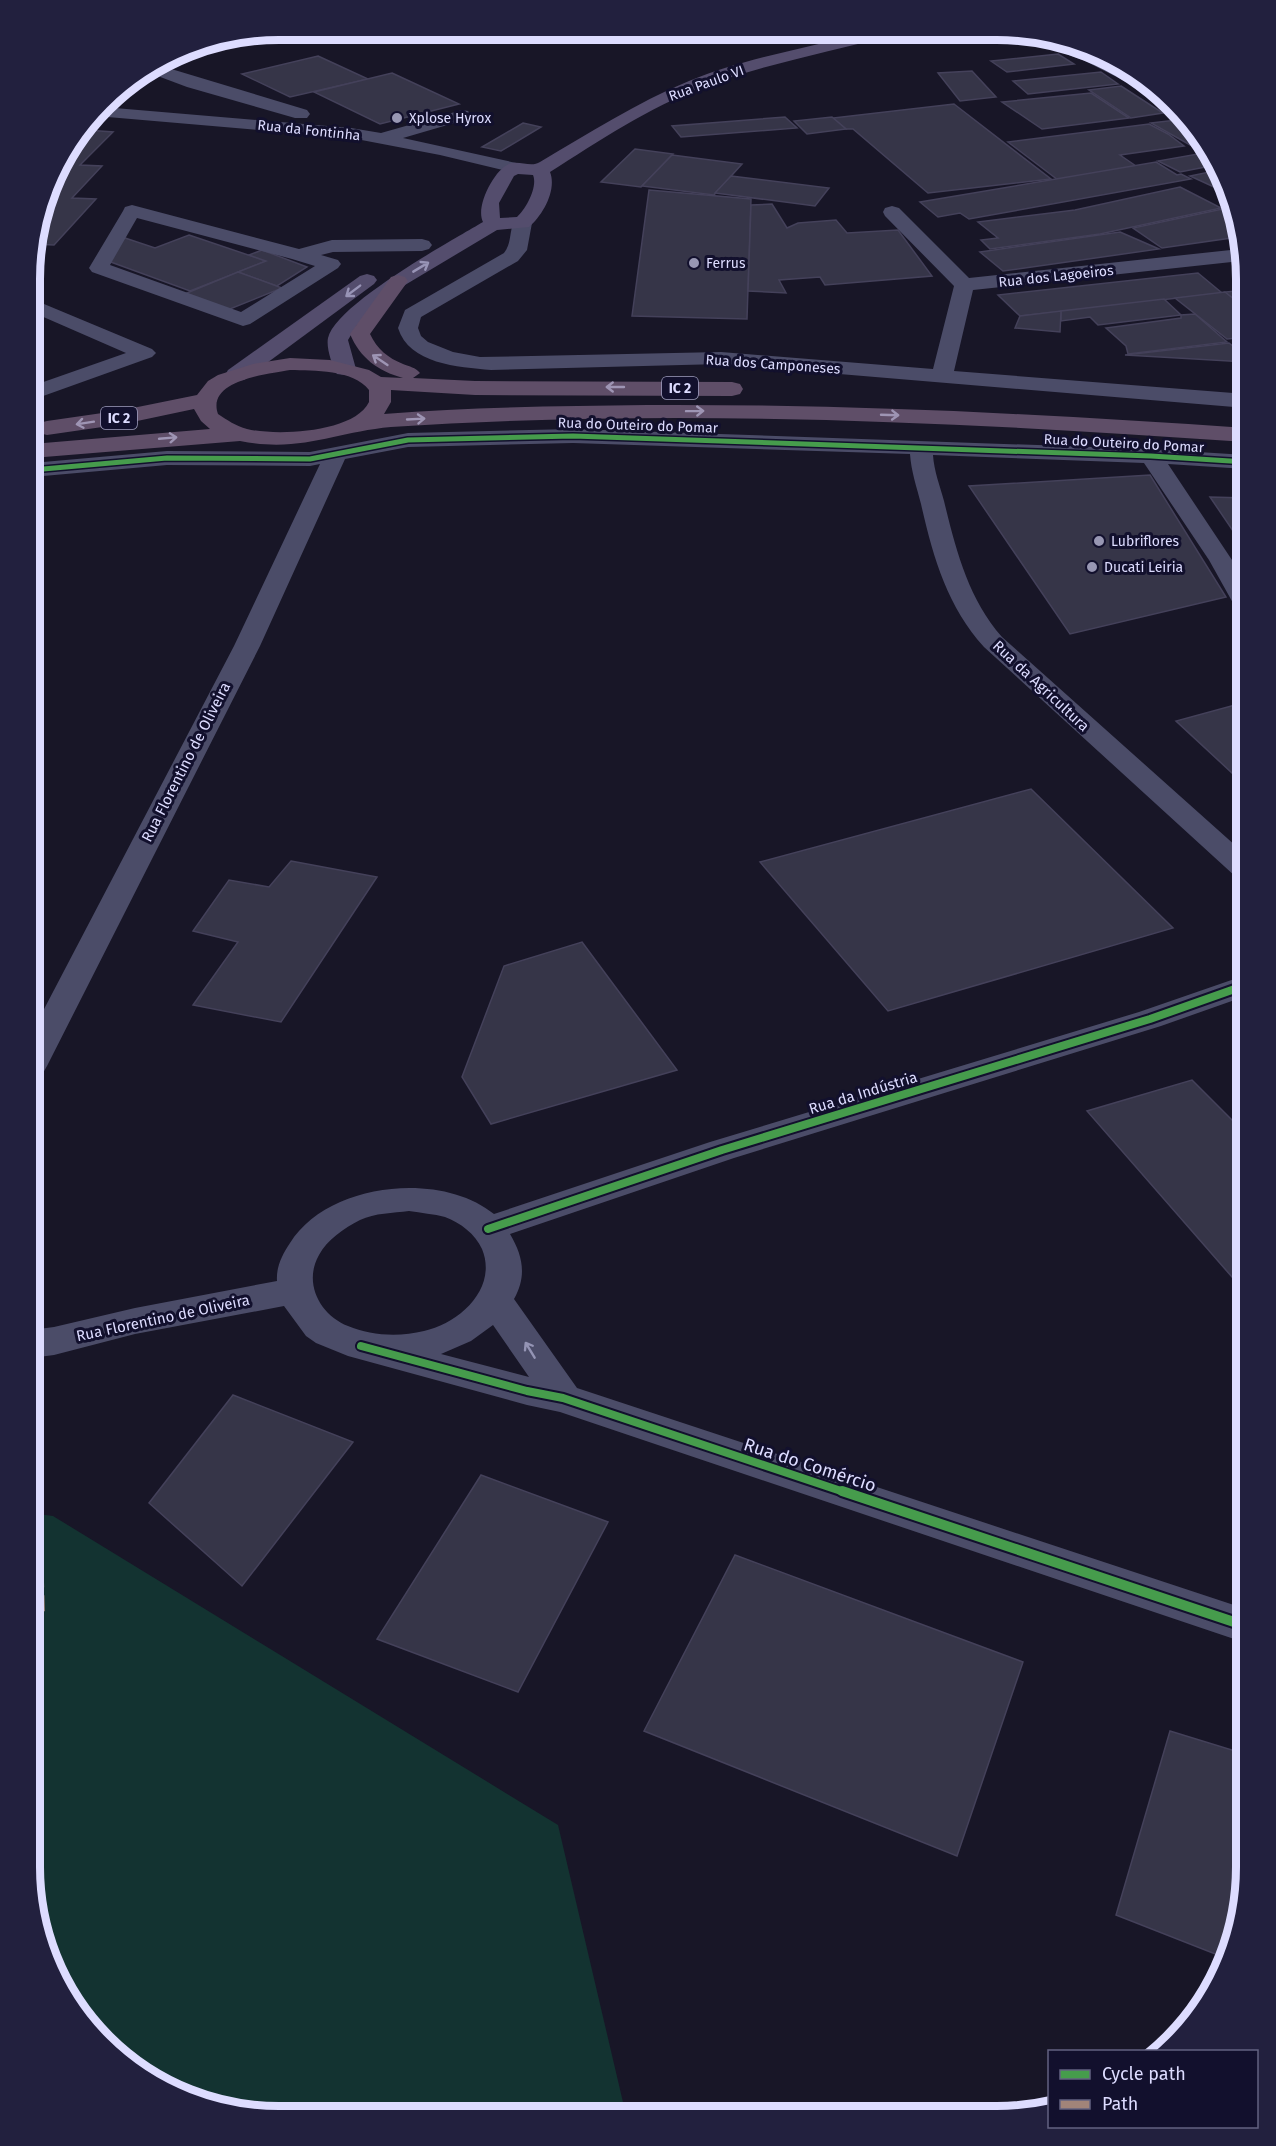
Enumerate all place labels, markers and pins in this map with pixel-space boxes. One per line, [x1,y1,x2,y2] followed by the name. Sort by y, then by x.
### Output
[409,110,491,127] place label: Xplose Hyrox
[390,111,404,125] marker: Xplose Hyrox
[706,255,746,272] place label: Ferrus
[687,256,701,270] marker: Ferrus
[1111,533,1180,550] place label: Lubriflores
[1092,534,1106,548] marker: Lubriflores
[1104,559,1183,576] place label: Ducati Leiria
[1085,560,1099,574] marker: Ducati Leiria

